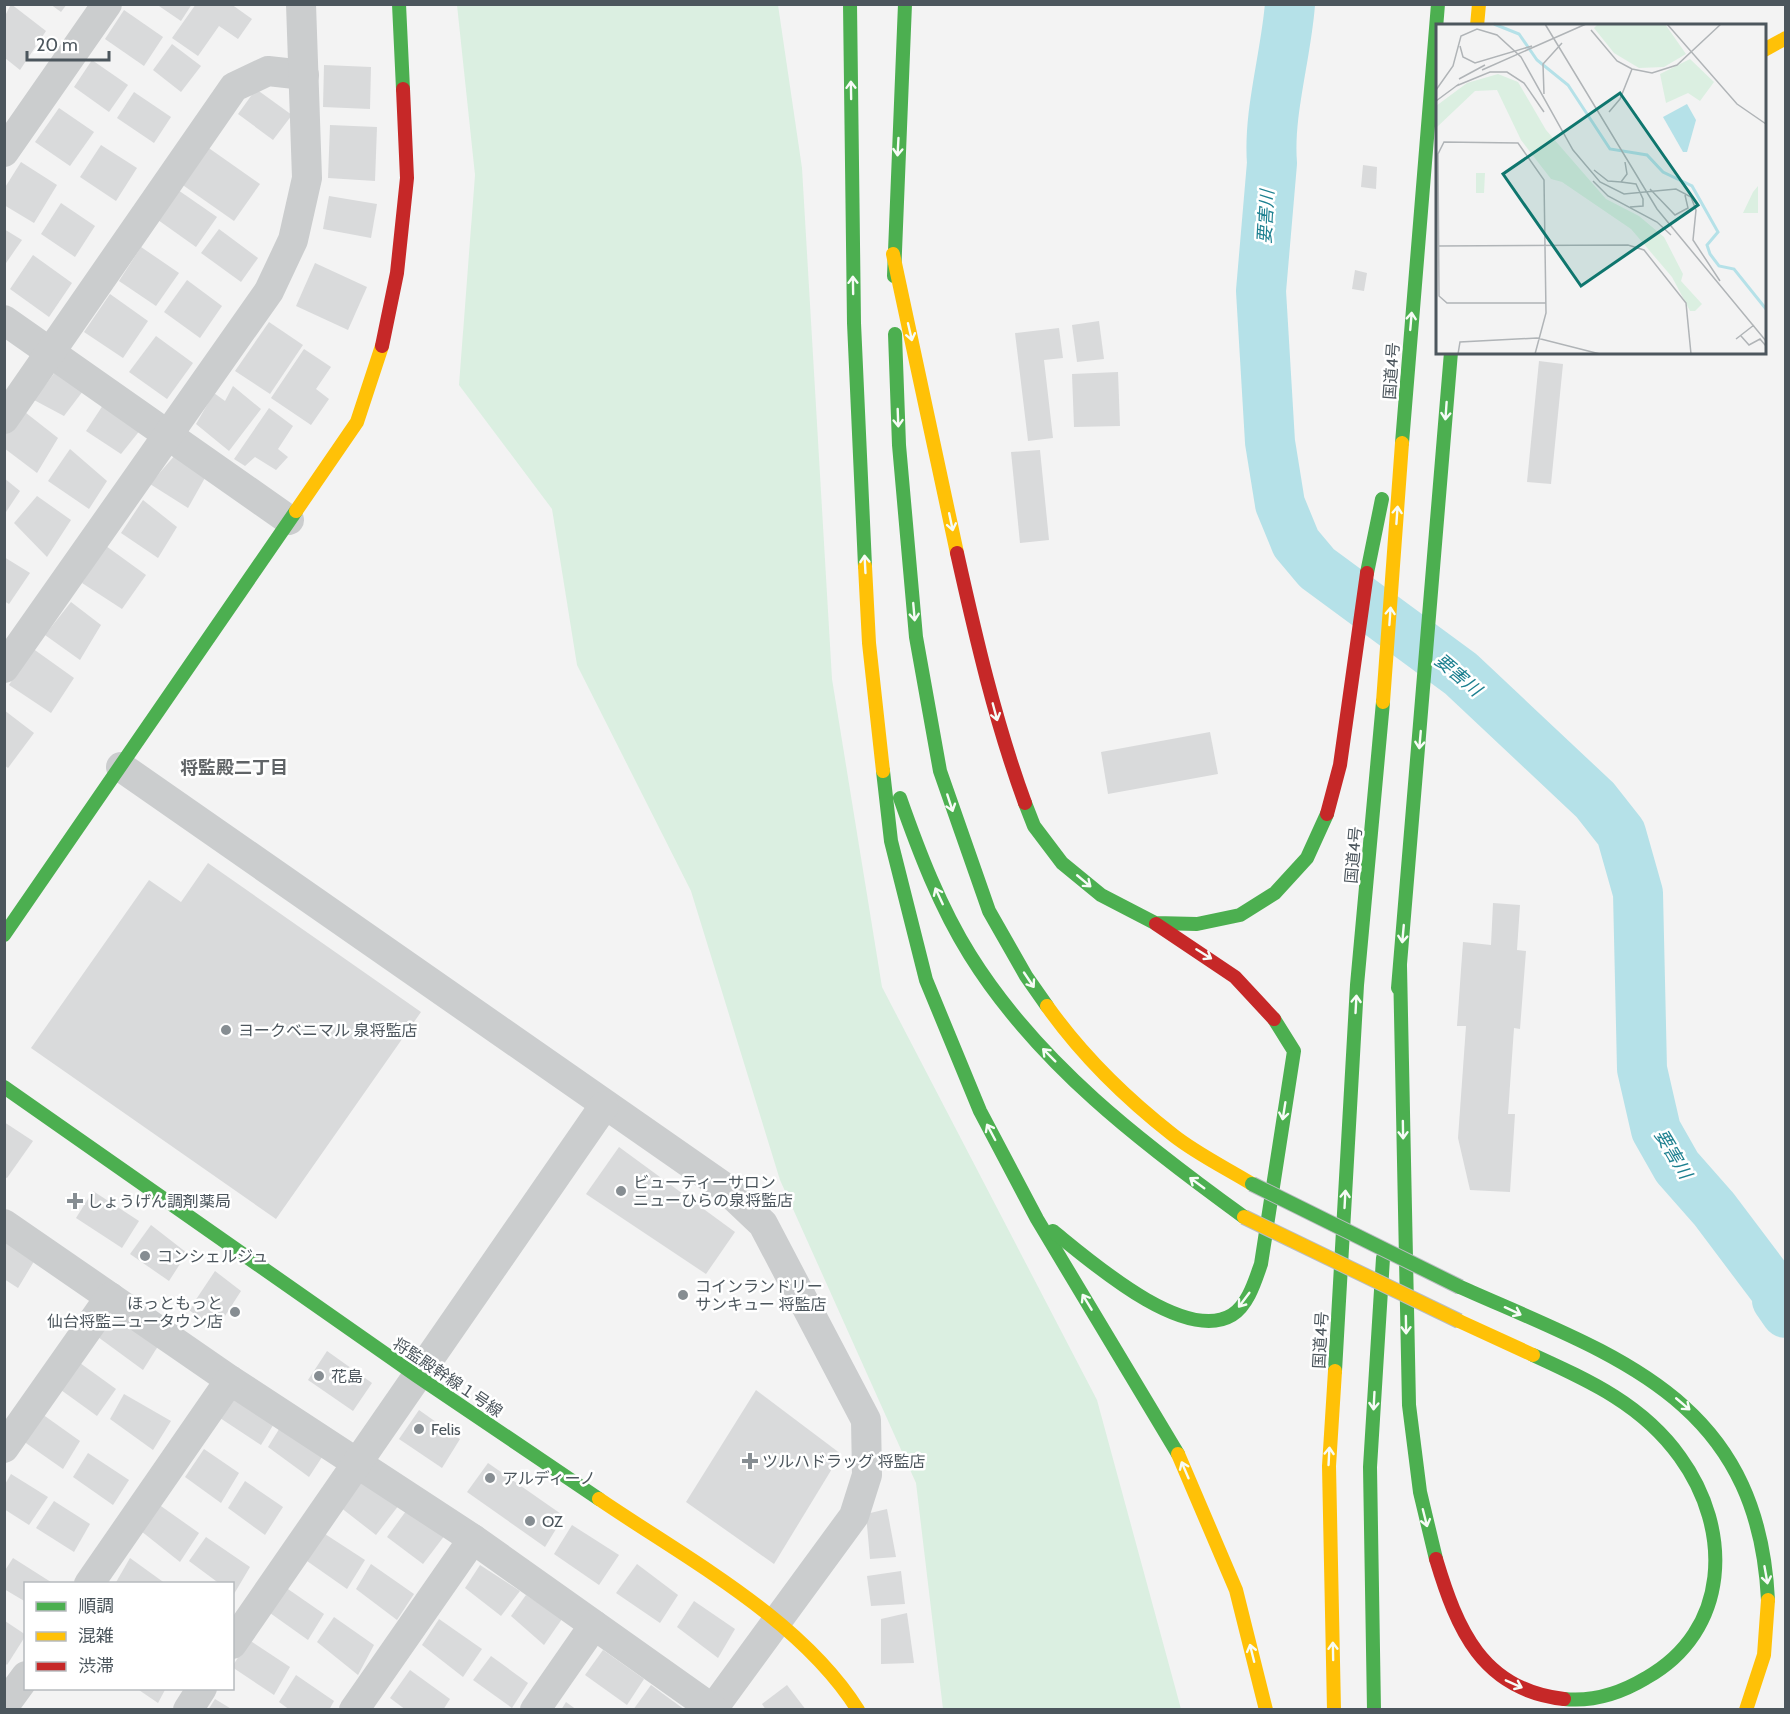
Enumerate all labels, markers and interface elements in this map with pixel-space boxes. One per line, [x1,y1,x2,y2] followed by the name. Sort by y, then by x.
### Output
[27,24,110,62] scale bar
[1436,24,1766,354] inset map
[36,34,78,56] text: 20 m
[845,81,856,101] one-way arrow
[892,136,903,156] one-way arrow
[1254,187,1279,245] water label: 要害川
[848,276,859,296] one-way arrow
[1406,311,1417,331] one-way arrow
[905,322,917,341] one-way arrow
[1380,342,1403,400] street label: 国道4号
[1441,400,1452,420] one-way arrow
[892,407,904,427] one-way arrow
[1392,506,1403,526] one-way arrow
[946,513,958,532] one-way arrow
[860,554,871,574] one-way arrow
[909,602,920,621] one-way arrow
[1385,607,1396,626] one-way arrow
[1430,649,1487,702] water label: 要害川
[990,703,1001,722] one-way arrow
[1414,730,1425,749] one-way arrow
[180,757,288,779] district label: 将監殿二丁目
[946,793,957,812] one-way arrow
[1342,826,1365,884] street label: 国道4号
[1076,874,1091,888] one-way arrow
[933,887,945,905] one-way arrow
[1397,924,1408,944] one-way arrow
[1195,948,1212,960] one-way arrow
[1023,972,1035,988] one-way arrow
[1351,994,1362,1014] one-way arrow
[238,1021,418,1040] place label: ヨークベニマル 泉将監店
[219,1023,233,1037] marker: ヨークベニマル 泉将監店
[1042,1048,1057,1063] one-way arrow
[1279,1101,1290,1120] one-way arrow
[1397,1119,1408,1139] one-way arrow
[985,1124,997,1141] one-way arrow
[1650,1125,1697,1185] water label: 要害川
[633,1173,793,1210] place label: ビューティーサロン ニューひらの泉将監店
[1189,1177,1205,1189] one-way arrow
[614,1184,628,1198] marker: ビューティーサロン ニューひらの泉将監店
[1339,1189,1350,1209] one-way arrow
[87,1192,231,1211] place label: しょうげん調剤薬局
[68,1194,82,1208] marker: しょうげん調剤薬局
[157,1247,268,1266] place label: コンシェルジュ
[138,1249,152,1263] marker: コンシェルジュ
[695,1277,827,1314] place label: コインランドリー サンキュー 将監店
[676,1288,690,1302] marker: コインランドリー サンキュー 将監店
[1238,1292,1251,1308] one-way arrow
[47,1294,223,1331] place label: ほっともっと 仙台将監ニュータウン店
[1081,1294,1093,1311] one-way arrow
[228,1305,242,1319] marker: ほっともっと 仙台将監ニュータウン店
[1503,1306,1521,1318] one-way arrow
[1310,1311,1331,1369] street label: 国道4号
[1400,1314,1412,1334] one-way arrow
[389,1334,506,1421] street label: 将監殿幹線１号線
[331,1367,363,1386] place label: 花島
[312,1369,326,1383] marker: 花島
[1368,1391,1379,1411] one-way arrow
[1675,1397,1691,1410] one-way arrow
[431,1420,461,1439] place label: Felis
[412,1422,426,1436] marker: Felis
[1324,1447,1335,1467] one-way arrow
[762,1452,926,1471] place label: ツルハドラッグ 将監店
[743,1454,757,1468] marker: ツルハドラッグ 将監店
[1179,1461,1190,1480] one-way arrow
[502,1469,596,1488] place label: アルディーノ
[483,1471,497,1485] marker: アルディーノ
[1420,1508,1432,1527] one-way arrow
[542,1512,563,1531] place label: OZ
[523,1514,537,1528] marker: OZ
[1761,1565,1772,1585] one-way arrow
[24,1582,234,1690] legend
[78,1595,114,1617] text: 順調
[78,1625,114,1647] text: 混雑
[1327,1642,1338,1662] one-way arrow
[1245,1644,1257,1663] one-way arrow
[78,1655,114,1677] text: 渋滞
[1505,1679,1523,1690] one-way arrow

